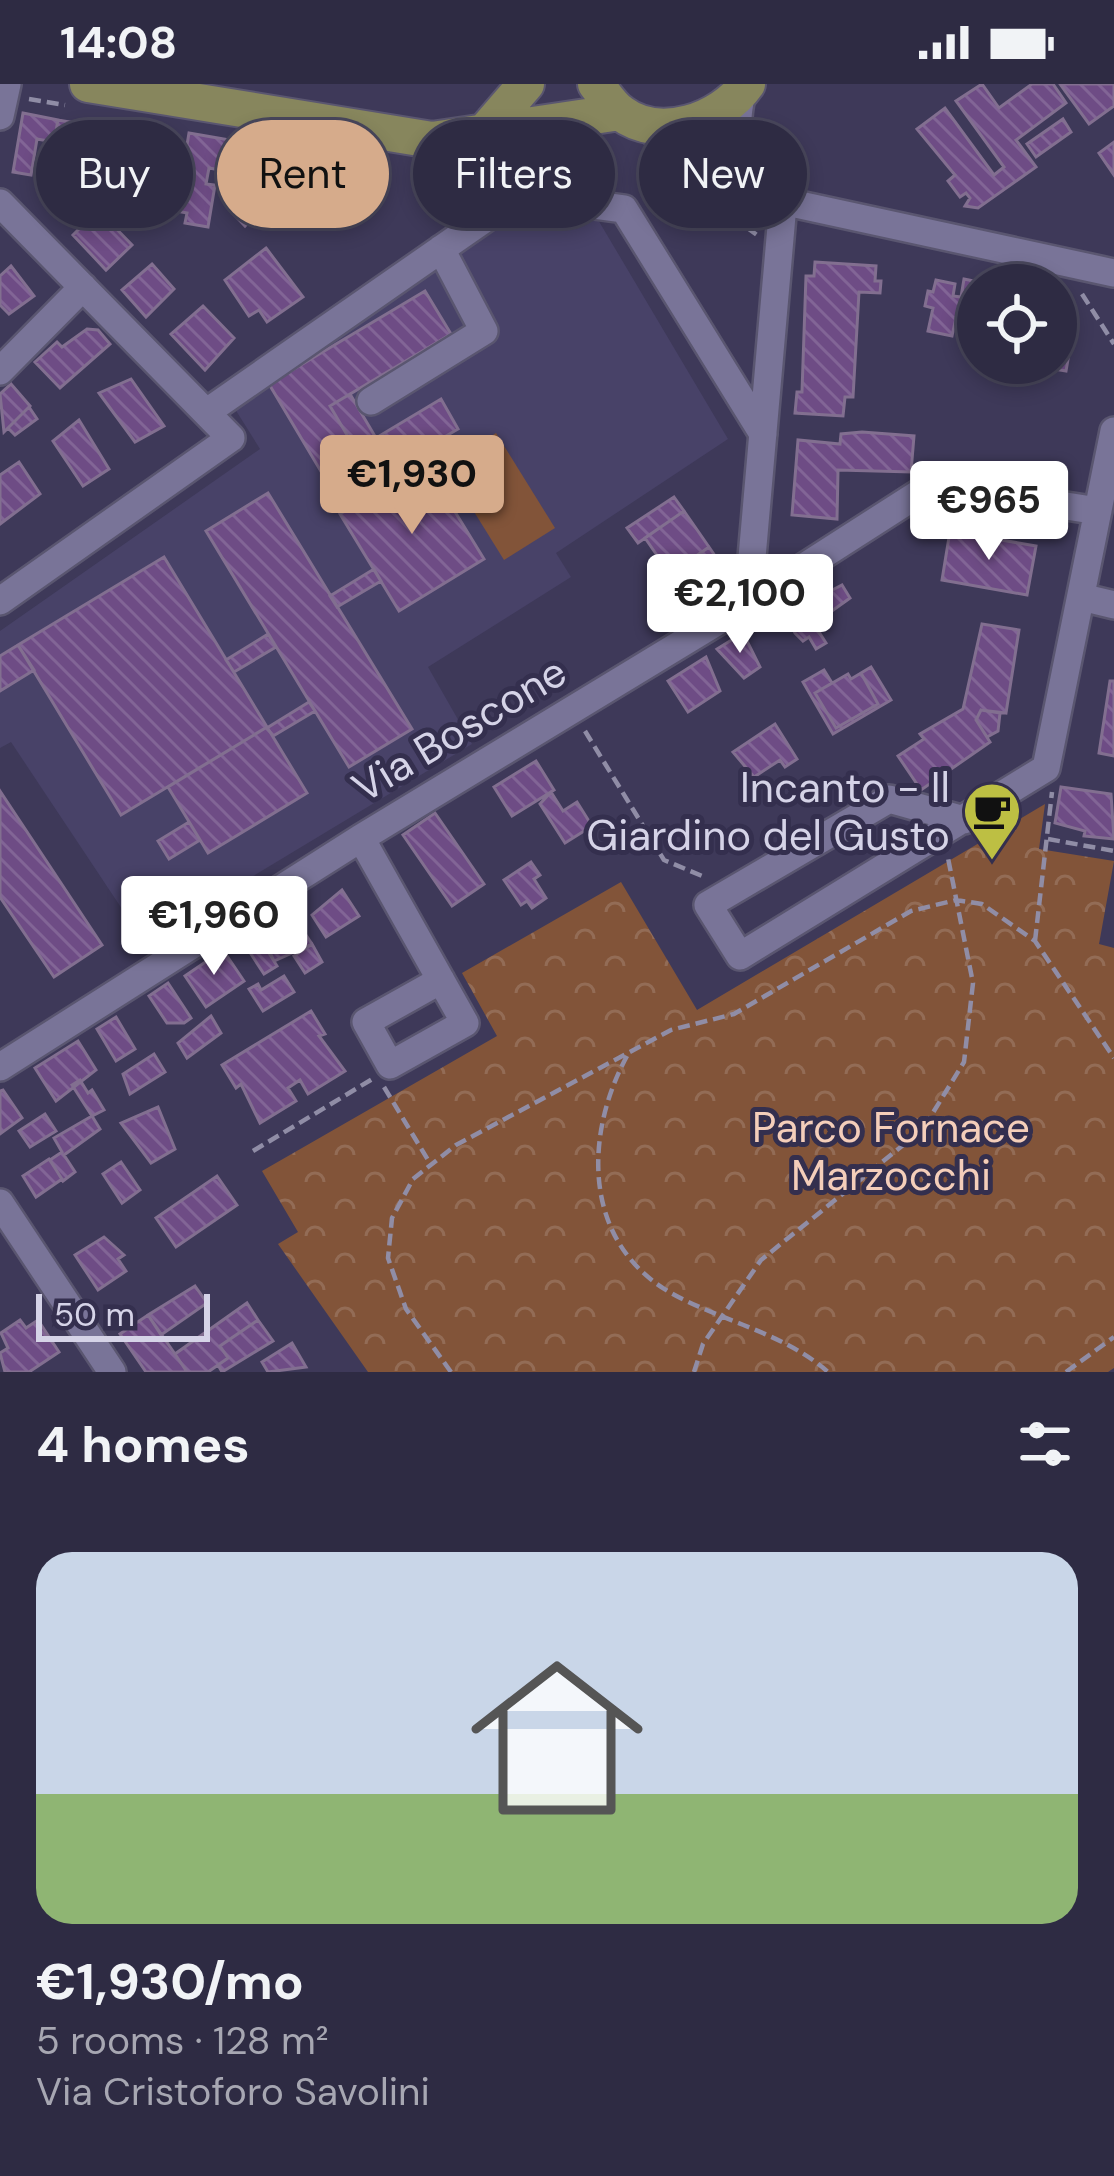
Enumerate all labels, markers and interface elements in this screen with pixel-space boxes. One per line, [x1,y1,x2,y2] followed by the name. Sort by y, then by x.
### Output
[60,13,177,72] text: 14:08
[36,120,193,228] chip: Buy
[217,120,389,228] chip: Rent
[413,120,615,228] chip: Filters
[639,120,807,228] chip: New
[957,264,1077,384] map controls
[957,264,1077,384] button: locate
[314,435,510,537] pin: €1,930
[347,448,477,499] text: €1,930
[918,461,1060,563] pin: €965
[937,474,1041,525] text: €965
[642,554,838,656] pin: €2,100
[674,567,806,618] text: €2,100
[342,644,576,815] street label: Via Boscone
[586,760,950,863] place label: Incanto - Il Giardino del Gusto
[961,780,1023,862] cafe icon: Incanto - Il Giardino del Gusto
[116,876,312,978] pin: €1,960
[148,889,280,940] text: €1,960
[752,1100,1030,1203] park label: Parco Fornace Marzocchi
[36,1288,210,1341] scale bar
[54,1293,135,1336] text: 50 m
[36,1411,250,1478] text: 4 homes
[1012,1411,1078,1477] icon: filters
[449,1630,665,1846] icon: home
[36,1948,304,2015] text: €1,930/mo
[36,2015,329,2066] text: 5 rooms · 128 m²
[36,2066,430,2117] text: Via Cristoforo Savolini

